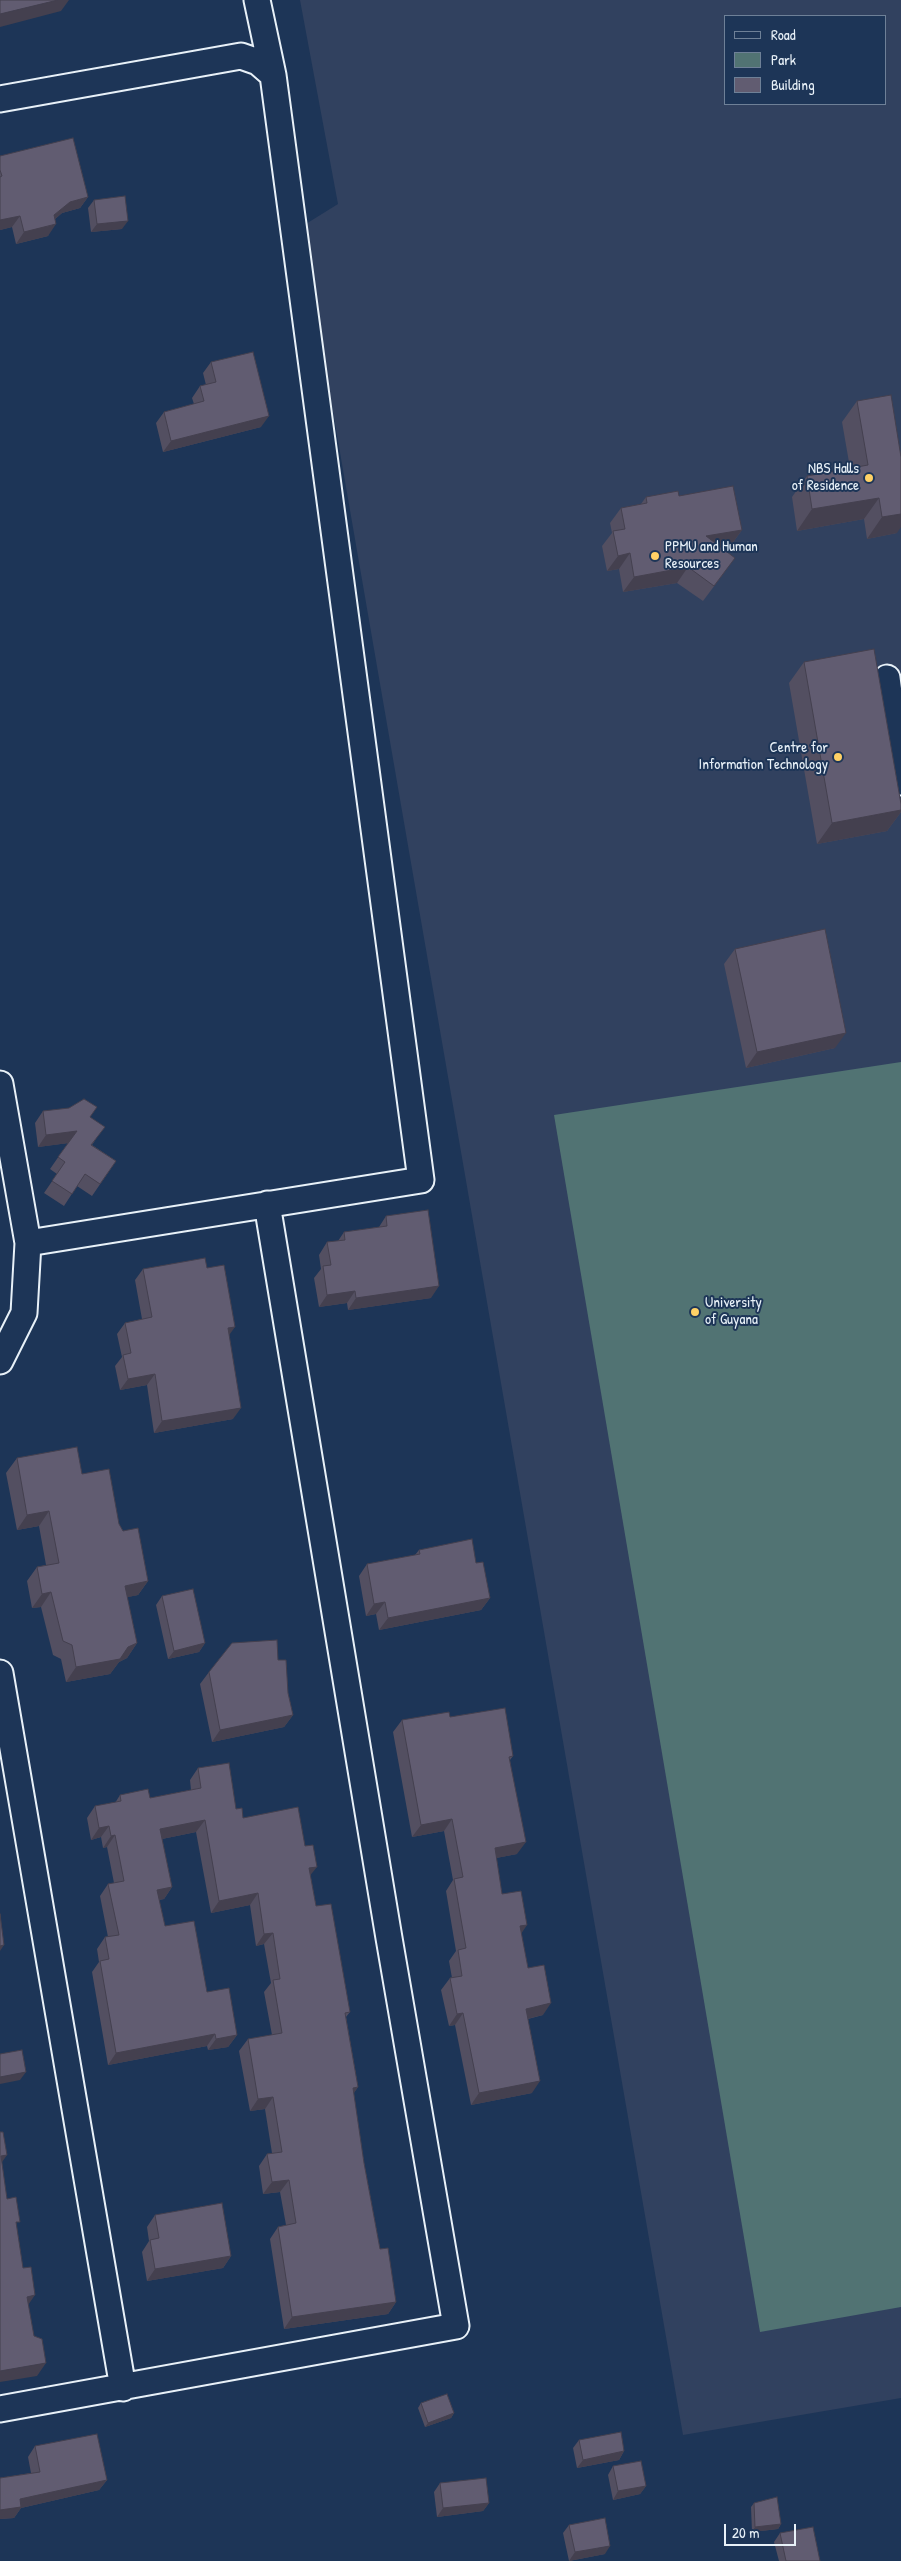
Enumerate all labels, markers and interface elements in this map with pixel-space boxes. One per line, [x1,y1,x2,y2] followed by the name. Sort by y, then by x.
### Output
[724,15,886,105] legend
[771,24,796,45] text: Road
[771,49,796,70] text: Park
[771,74,815,95] text: Building
[792,460,859,495] place label: NBS Halls of Residence
[863,472,875,484] marker: NBS Halls of Residence
[665,538,758,573] place label: PPMU and Human Resources
[649,550,661,562] marker: PPMU and Human Resources
[699,739,828,774] place label: Centre for Information Technology
[832,751,844,763] marker: Centre for Information Technology
[705,1294,762,1329] place label: University of Guyana
[689,1306,701,1318] marker: University of Guyana
[726,2514,798,2546] scale bar
[732,2522,759,2543] text: 20 m

